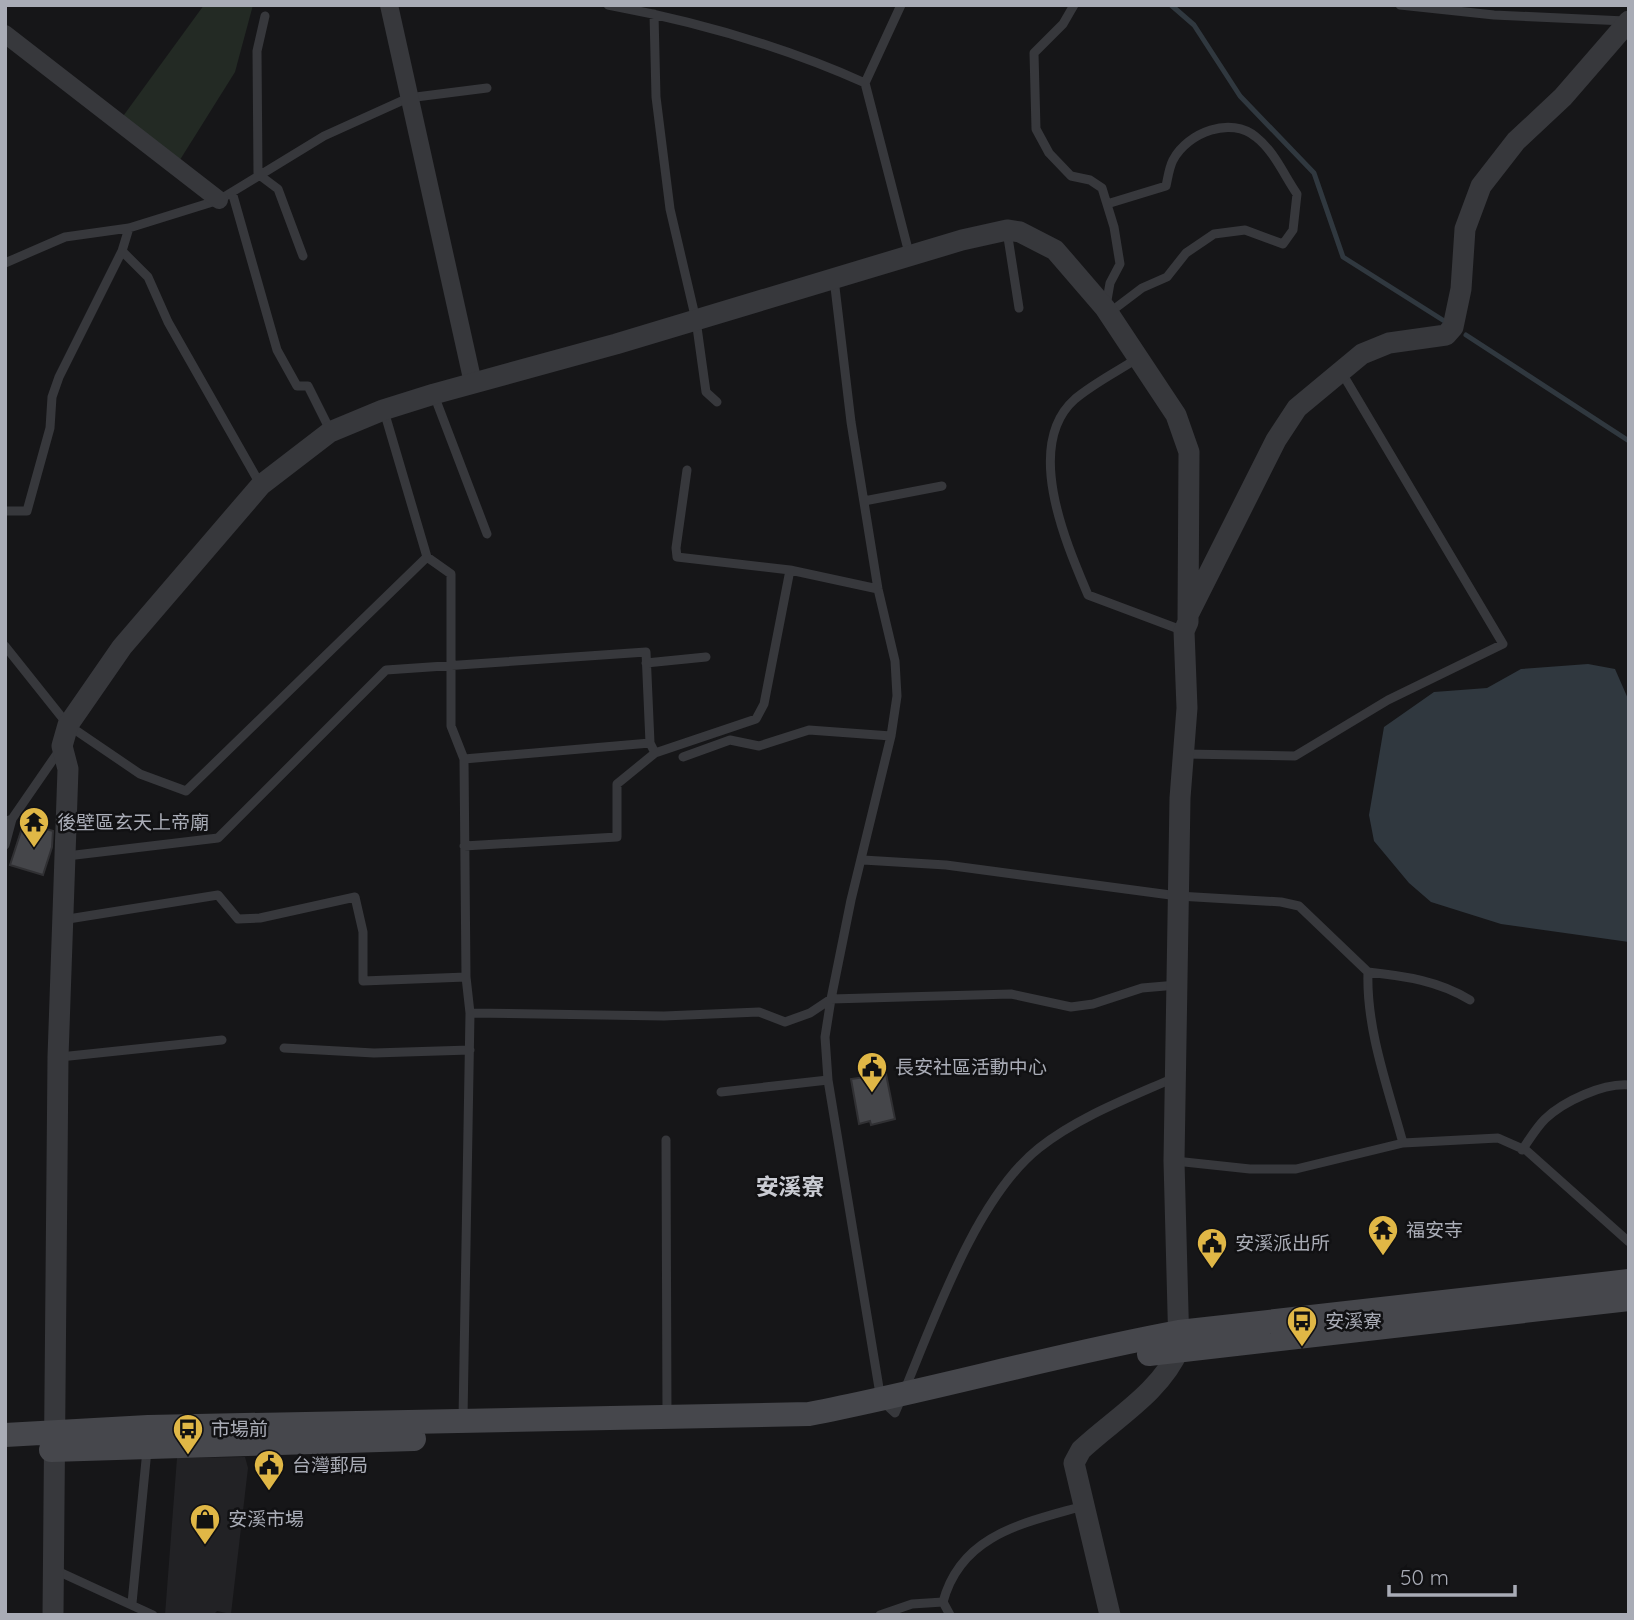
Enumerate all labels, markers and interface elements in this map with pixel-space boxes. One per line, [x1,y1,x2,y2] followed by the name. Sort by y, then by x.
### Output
[17,805,51,849] temple icon: 後壁區玄天上帝廟
[57,810,209,834] place label: 後壁區玄天上帝廟
[855,1050,889,1094] public building icon: 長安社區活動中心
[895,1055,1047,1079] place label: 長安社區活動中心
[756,1172,825,1201] district label: 安溪寮
[1366,1213,1400,1257] temple icon: 福安寺
[1406,1218,1463,1242] place label: 福安寺
[1195,1226,1229,1270] public building icon: 安溪派出所
[1235,1231,1330,1255] place label: 安溪派出所
[1285,1304,1319,1348] bus stop icon: 安溪寮
[1325,1309,1382,1333] place label: 安溪寮
[171,1412,205,1456] bus stop icon: 市場前
[211,1417,268,1441] place label: 市場前
[252,1448,286,1492] public building icon: 台灣郵局
[292,1453,368,1477] place label: 台灣郵局
[188,1502,222,1546] shop icon: 安溪市場
[228,1507,304,1531] place label: 安溪市場
[1389,1554,1515,1598] scale bar
[1400,1564,1449,1590] text: 50 m

